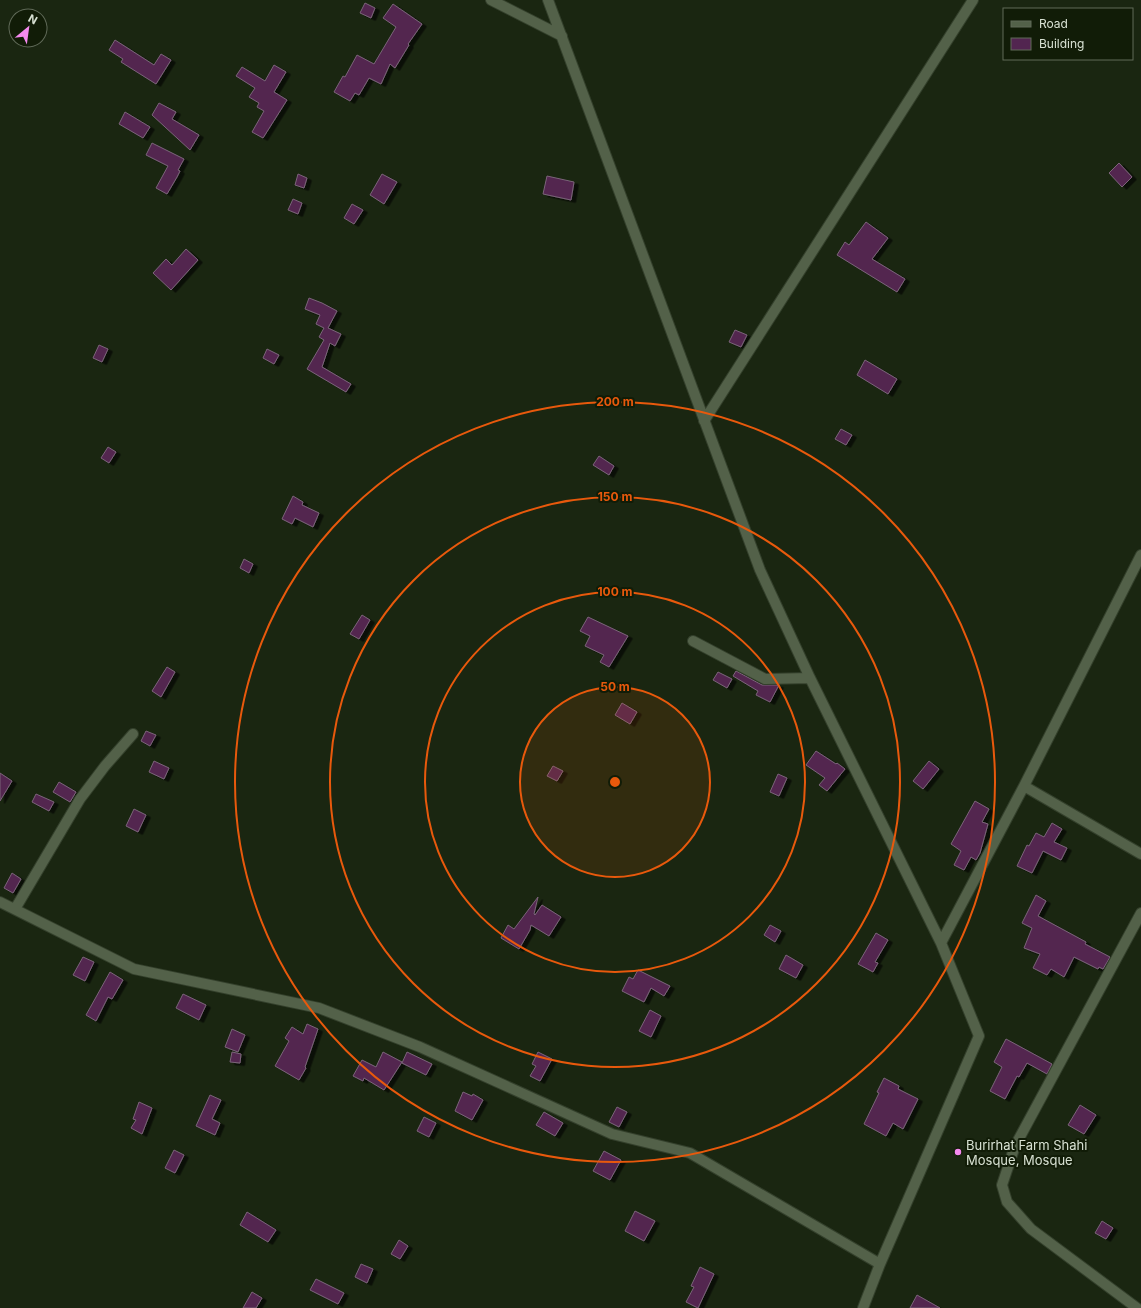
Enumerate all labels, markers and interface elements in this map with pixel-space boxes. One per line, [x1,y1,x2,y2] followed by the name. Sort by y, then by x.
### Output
[8,8,48,48] north arrow
[1003,8,1133,60] legend
[26,11,40,27] text: N
[1039,16,1068,31] text: Road
[1039,36,1084,51] text: Building
[596,394,634,409] text: 200 m
[598,489,632,504] text: 150 m
[597,584,633,599] text: 100 m
[600,679,630,694] text: 50 m
[608,775,622,789] centre of rings
[966,1137,1087,1168] place label: Burirhat Farm Shahi Mosque, Mosque
[953,1147,963,1157] marker: Burirhat Farm Shahi Mosque, Mosque

